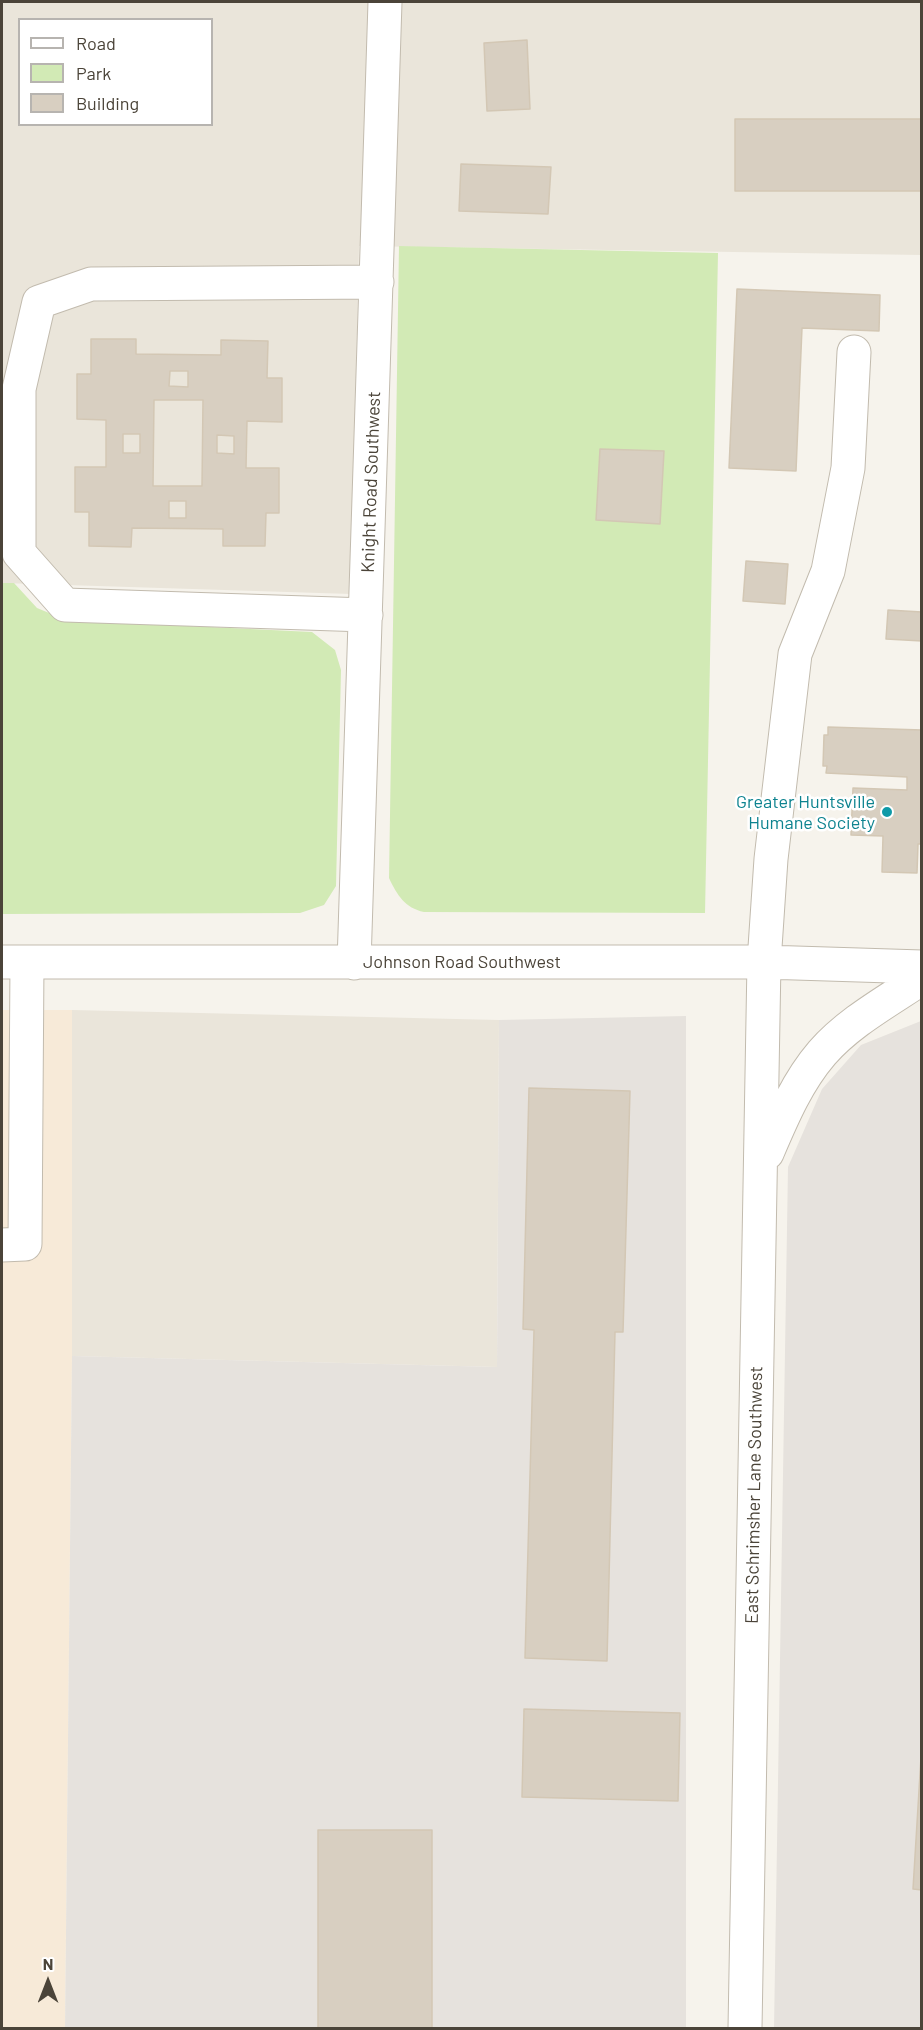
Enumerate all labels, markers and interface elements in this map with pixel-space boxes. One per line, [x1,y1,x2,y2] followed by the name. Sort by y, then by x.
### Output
[18,18,213,126] legend
[76,32,116,54] text: Road
[76,62,111,84] text: Park
[76,92,139,114] text: Building
[357,391,385,573] street label: Knight Road Southwest
[736,791,875,834] place label: Greater Huntsville Humane Society
[880,805,894,819] marker: Greater Huntsville Humane Society
[363,951,561,973] street label: Johnson Road Southwest
[741,1366,767,1624] street label: East Schrimsher Lane Southwest
[18,1952,78,2012] north arrow
[43,1954,53,1973] text: N

